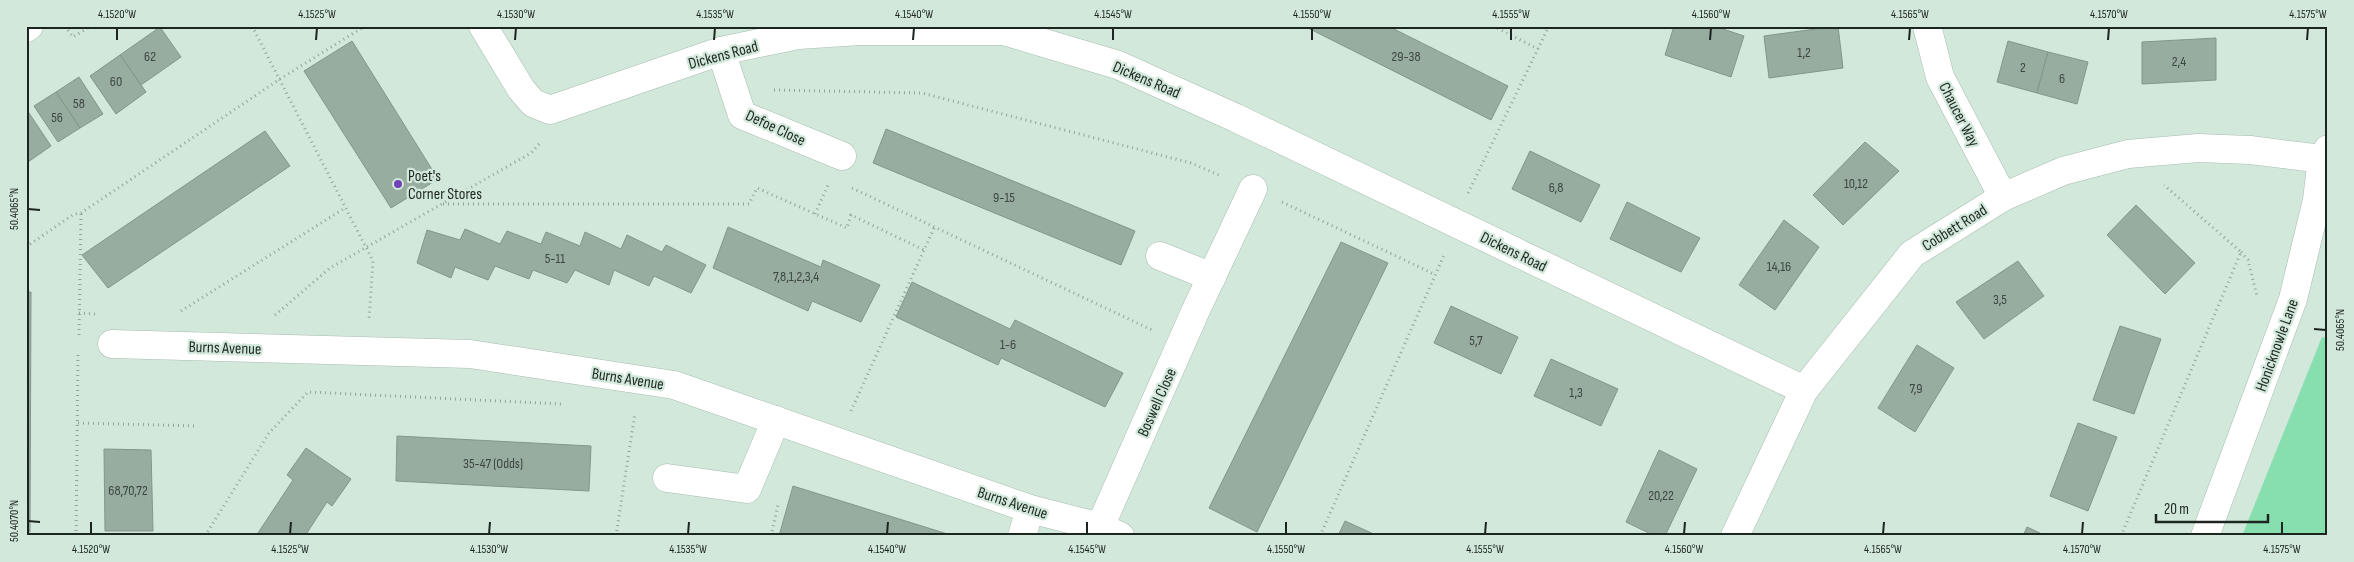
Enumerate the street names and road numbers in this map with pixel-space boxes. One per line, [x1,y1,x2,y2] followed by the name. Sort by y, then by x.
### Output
[686,37,760,74] street label: Dickens Road
[1110,58,1183,103] street label: Dickens Road
[1934,79,1983,150] street label: Chaucer Way
[742,106,808,150] street label: Defoe Close
[1919,201,1991,256] street label: Cobbett Road
[1477,228,1550,277] street label: Dickens Road
[2252,297,2303,394] street label: Honicknowle Lane
[188,338,262,359] street label: Burns Avenue
[590,364,665,395] street label: Burns Avenue
[1134,365,1181,440] street label: Boswell Close
[975,483,1050,524] street label: Burns Avenue

